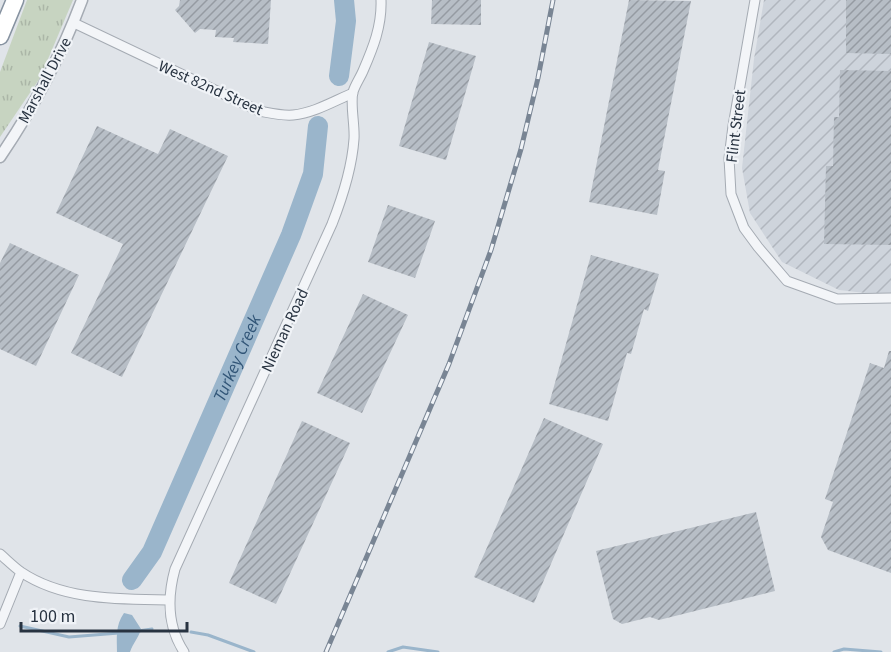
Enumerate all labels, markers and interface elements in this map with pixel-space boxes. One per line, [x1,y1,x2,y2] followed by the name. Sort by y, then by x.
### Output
[13,33,77,127] street label: Marshall Drive
[155,55,267,121] street label: West 82nd Street
[721,88,751,164] street label: Flint Street
[256,285,314,376] street label: Nieman Road
[207,310,268,406] water label: Turkey Creek
[21,595,188,633] scale bar
[30,604,75,629] text: 100 m

